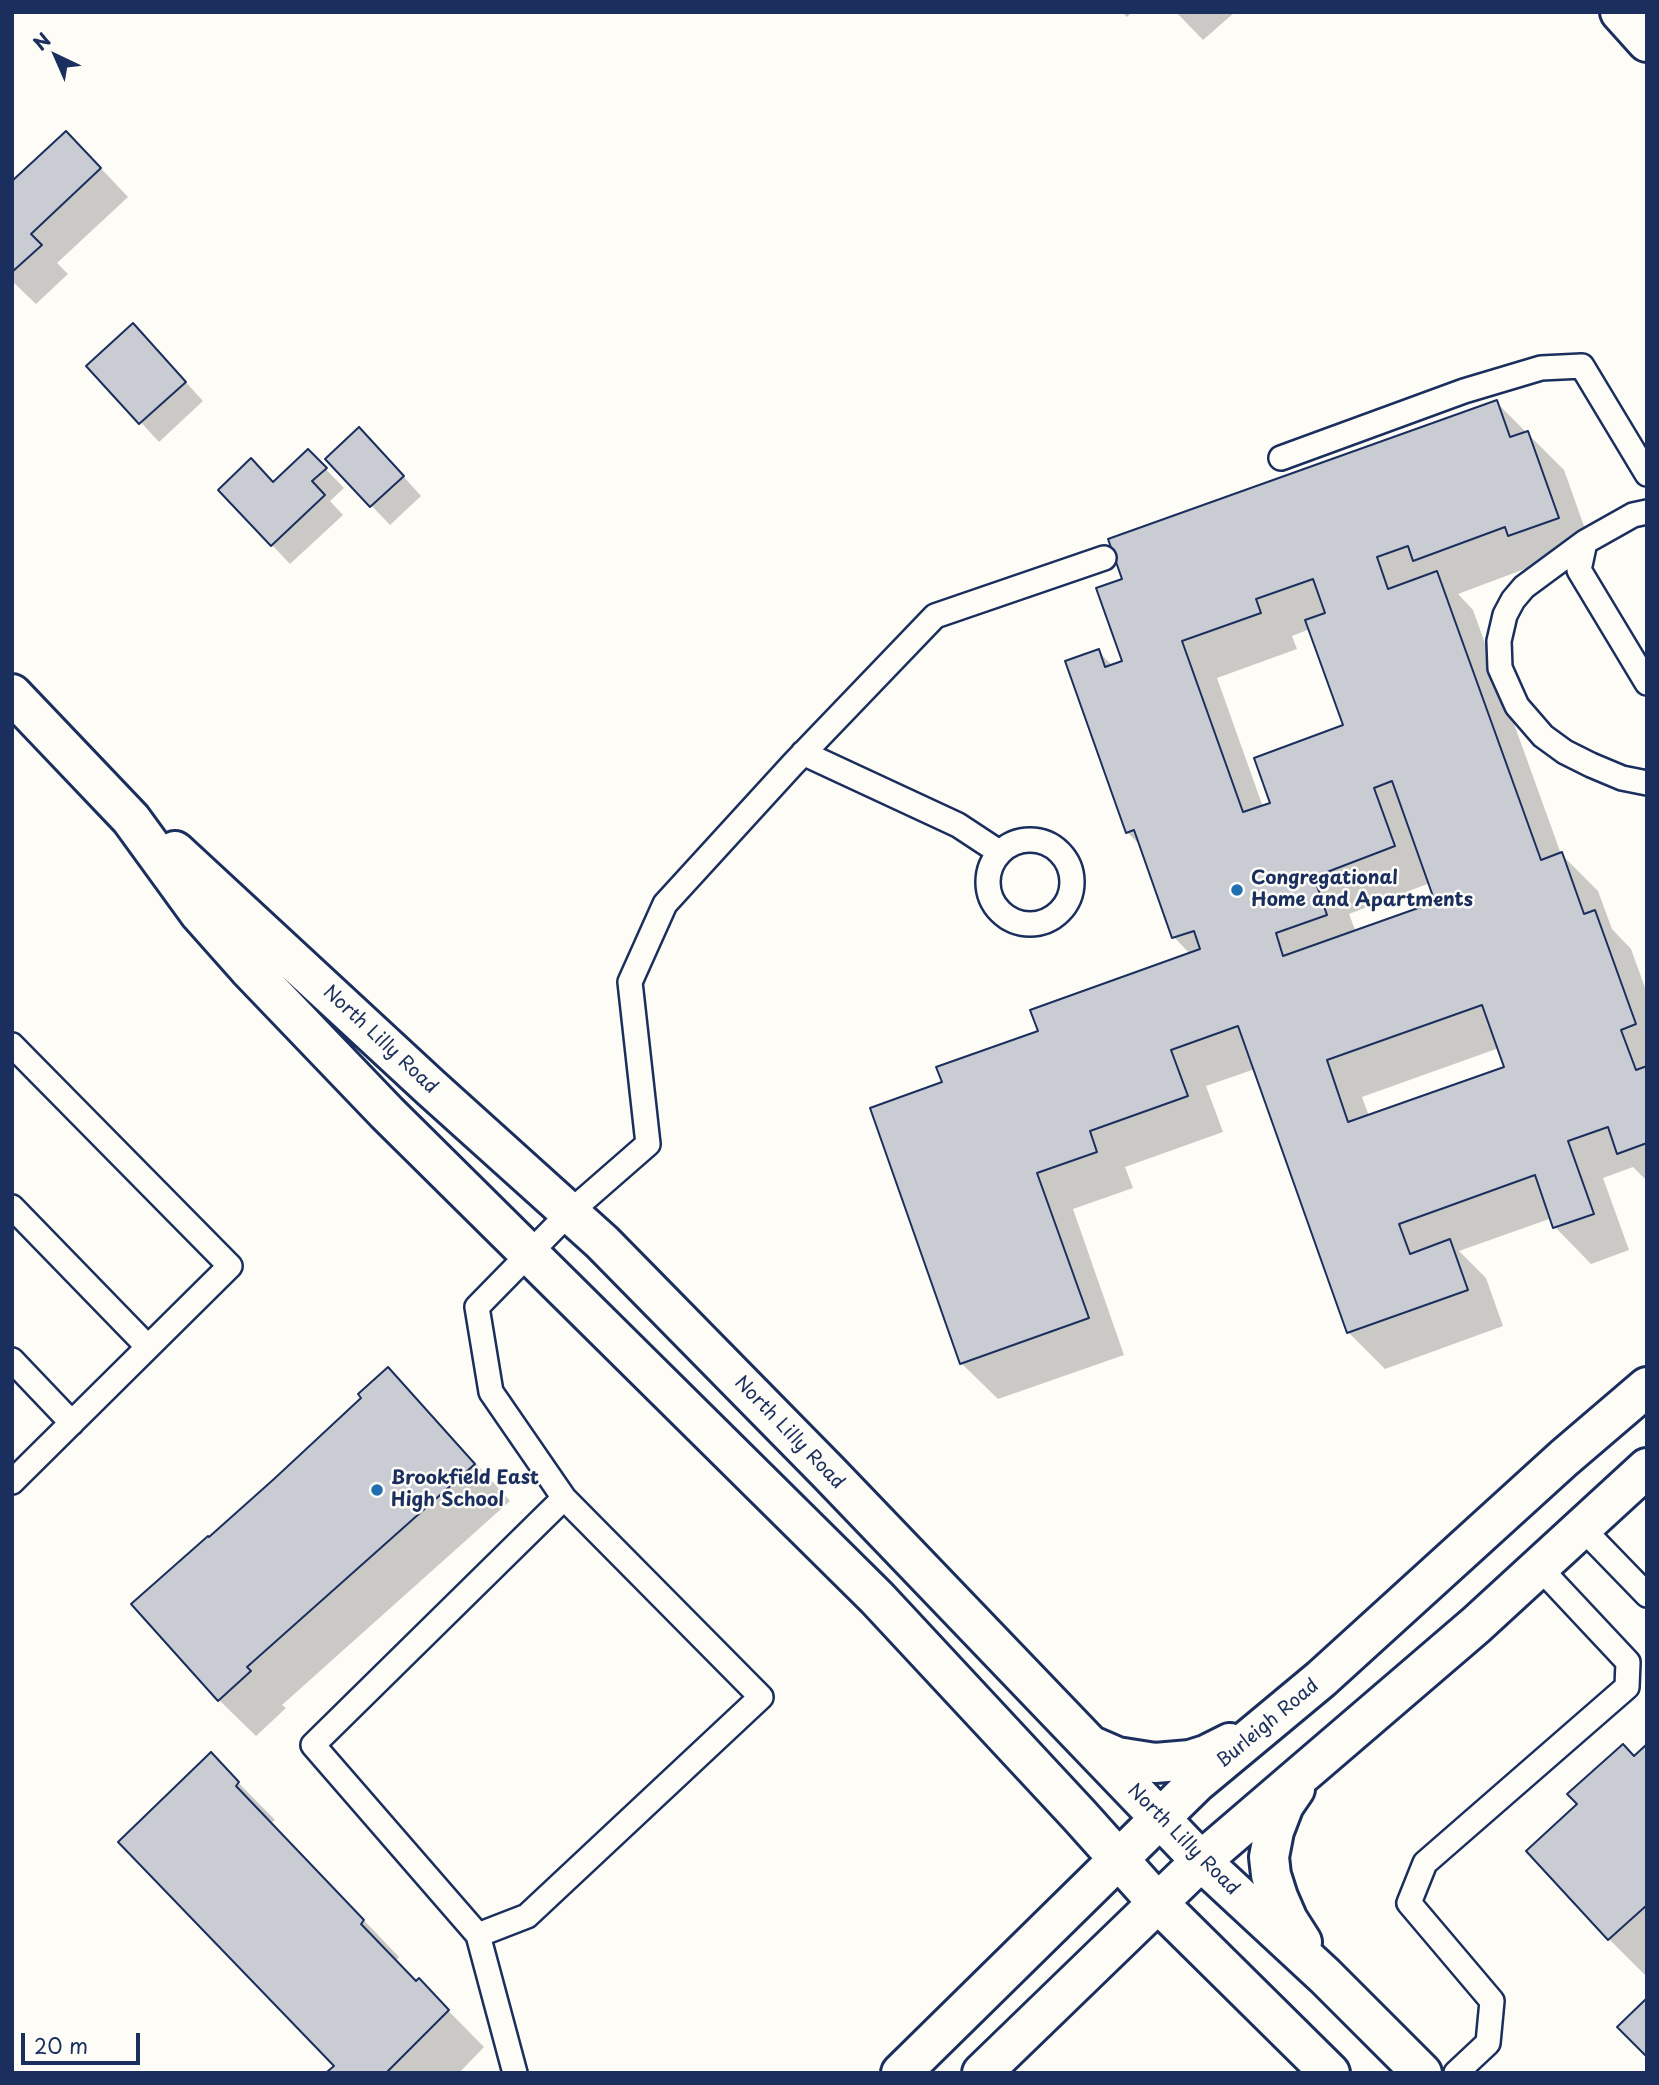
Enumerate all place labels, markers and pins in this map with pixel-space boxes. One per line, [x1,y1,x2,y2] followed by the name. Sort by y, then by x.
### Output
[1251,868,1473,912] place label: Congregational Home and Apartments
[1229,882,1245,898] marker: Congregational Home and Apartments
[391,1468,539,1512] place label: Brookfield East High School
[369,1482,385,1498] marker: Brookfield East High School

